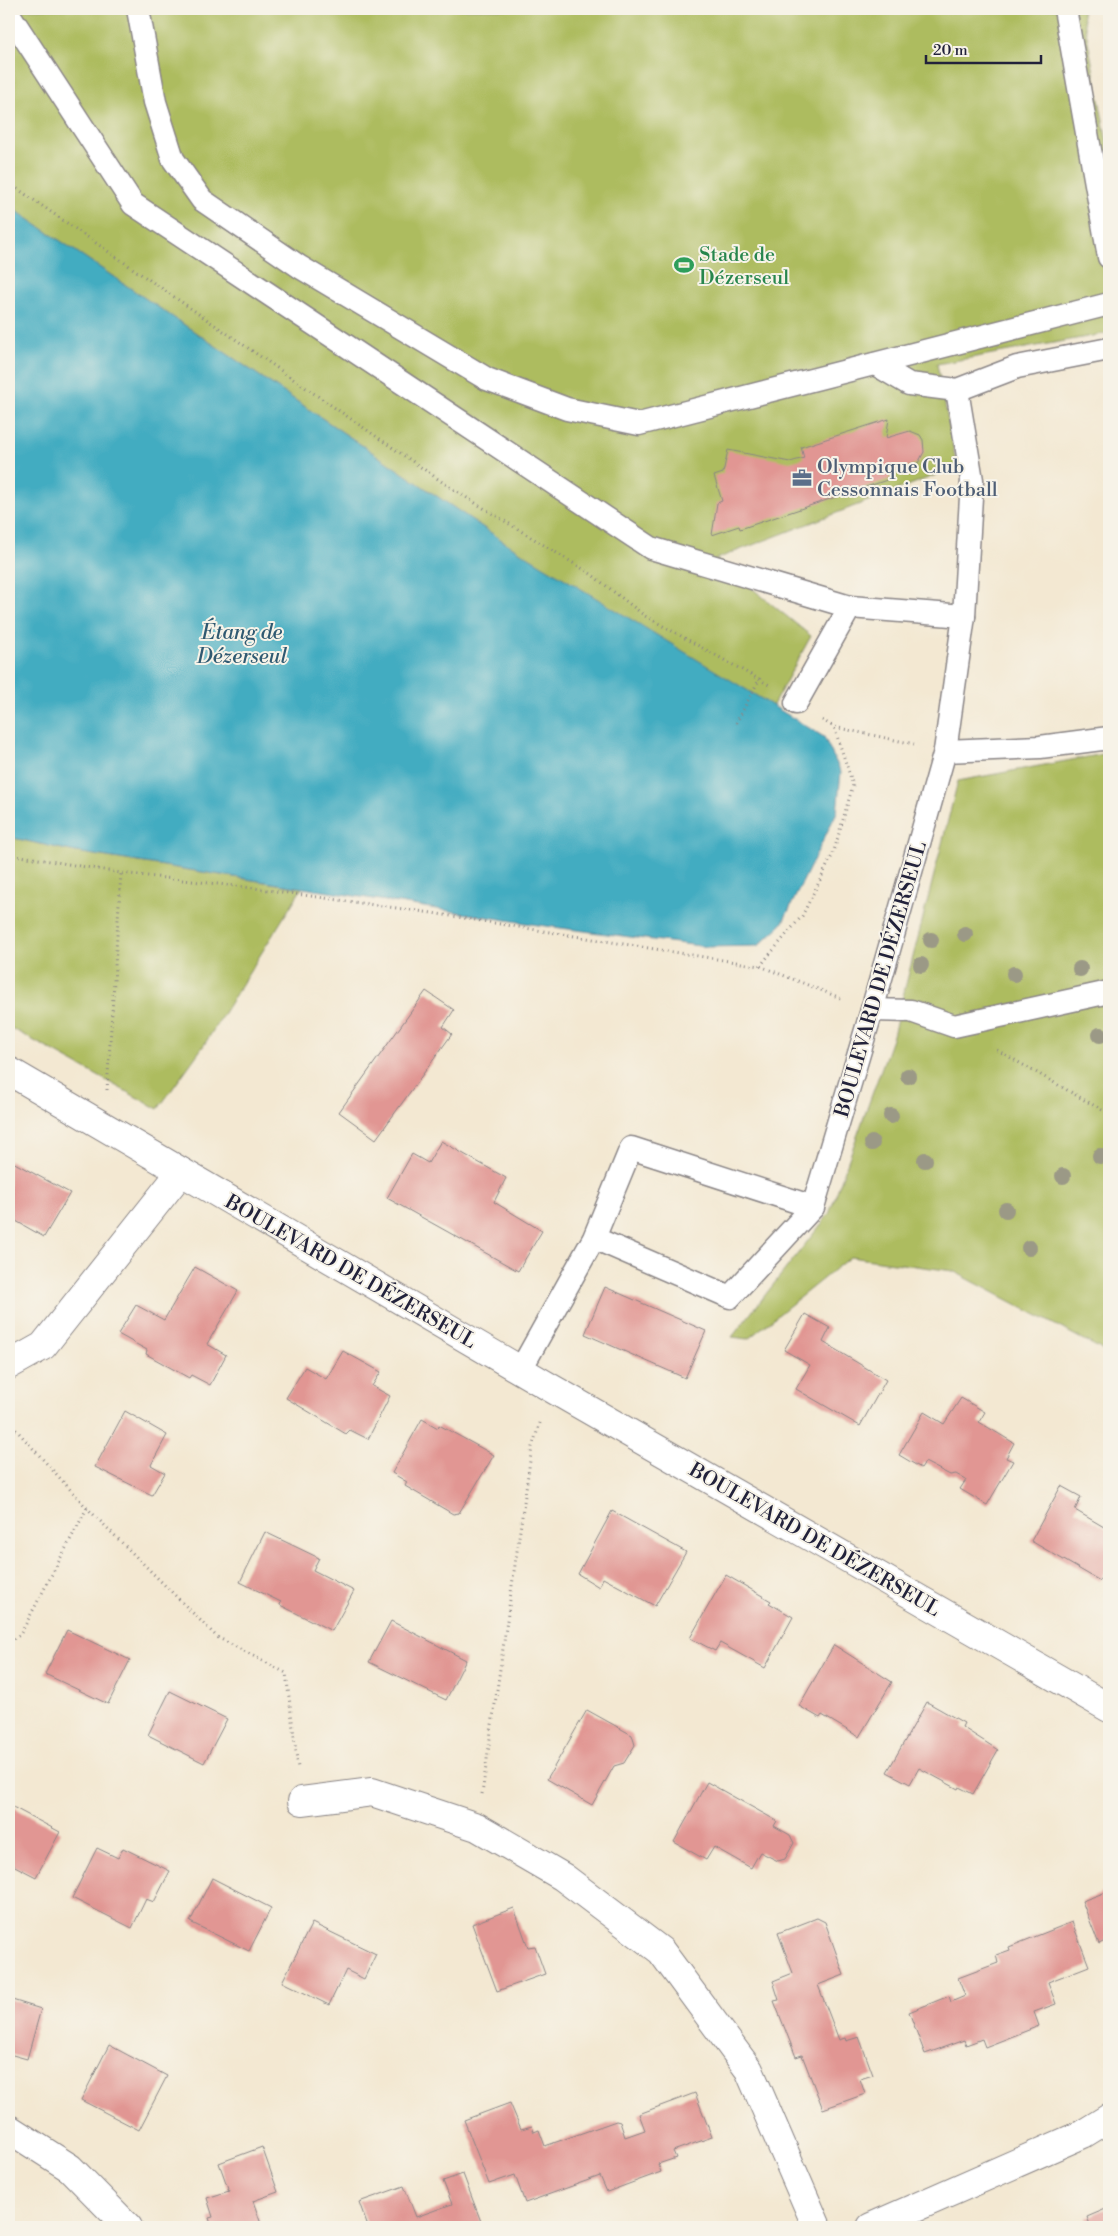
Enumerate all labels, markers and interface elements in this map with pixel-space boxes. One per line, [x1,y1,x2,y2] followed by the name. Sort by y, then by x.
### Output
[926,32,1040,64] scale bar
[933,41,968,60] text: 20 m
[699,243,789,291] place label: Stade de Dézerseul
[673,254,695,276] sports icon: Stade de Dézerseul
[817,455,998,503] place label: Olympique Club Cessonnais Football
[791,467,813,489] office icon: Olympique Club Cessonnais Football
[196,617,287,670] water label: Étang de Dézerseul
[829,838,933,1121] street label: BOULEVARD DE DÉZERSEUL
[219,1189,481,1355] street label: BOULEVARD DE DÉZERSEUL
[683,1457,945,1623] street label: BOULEVARD DE DÉZERSEUL

